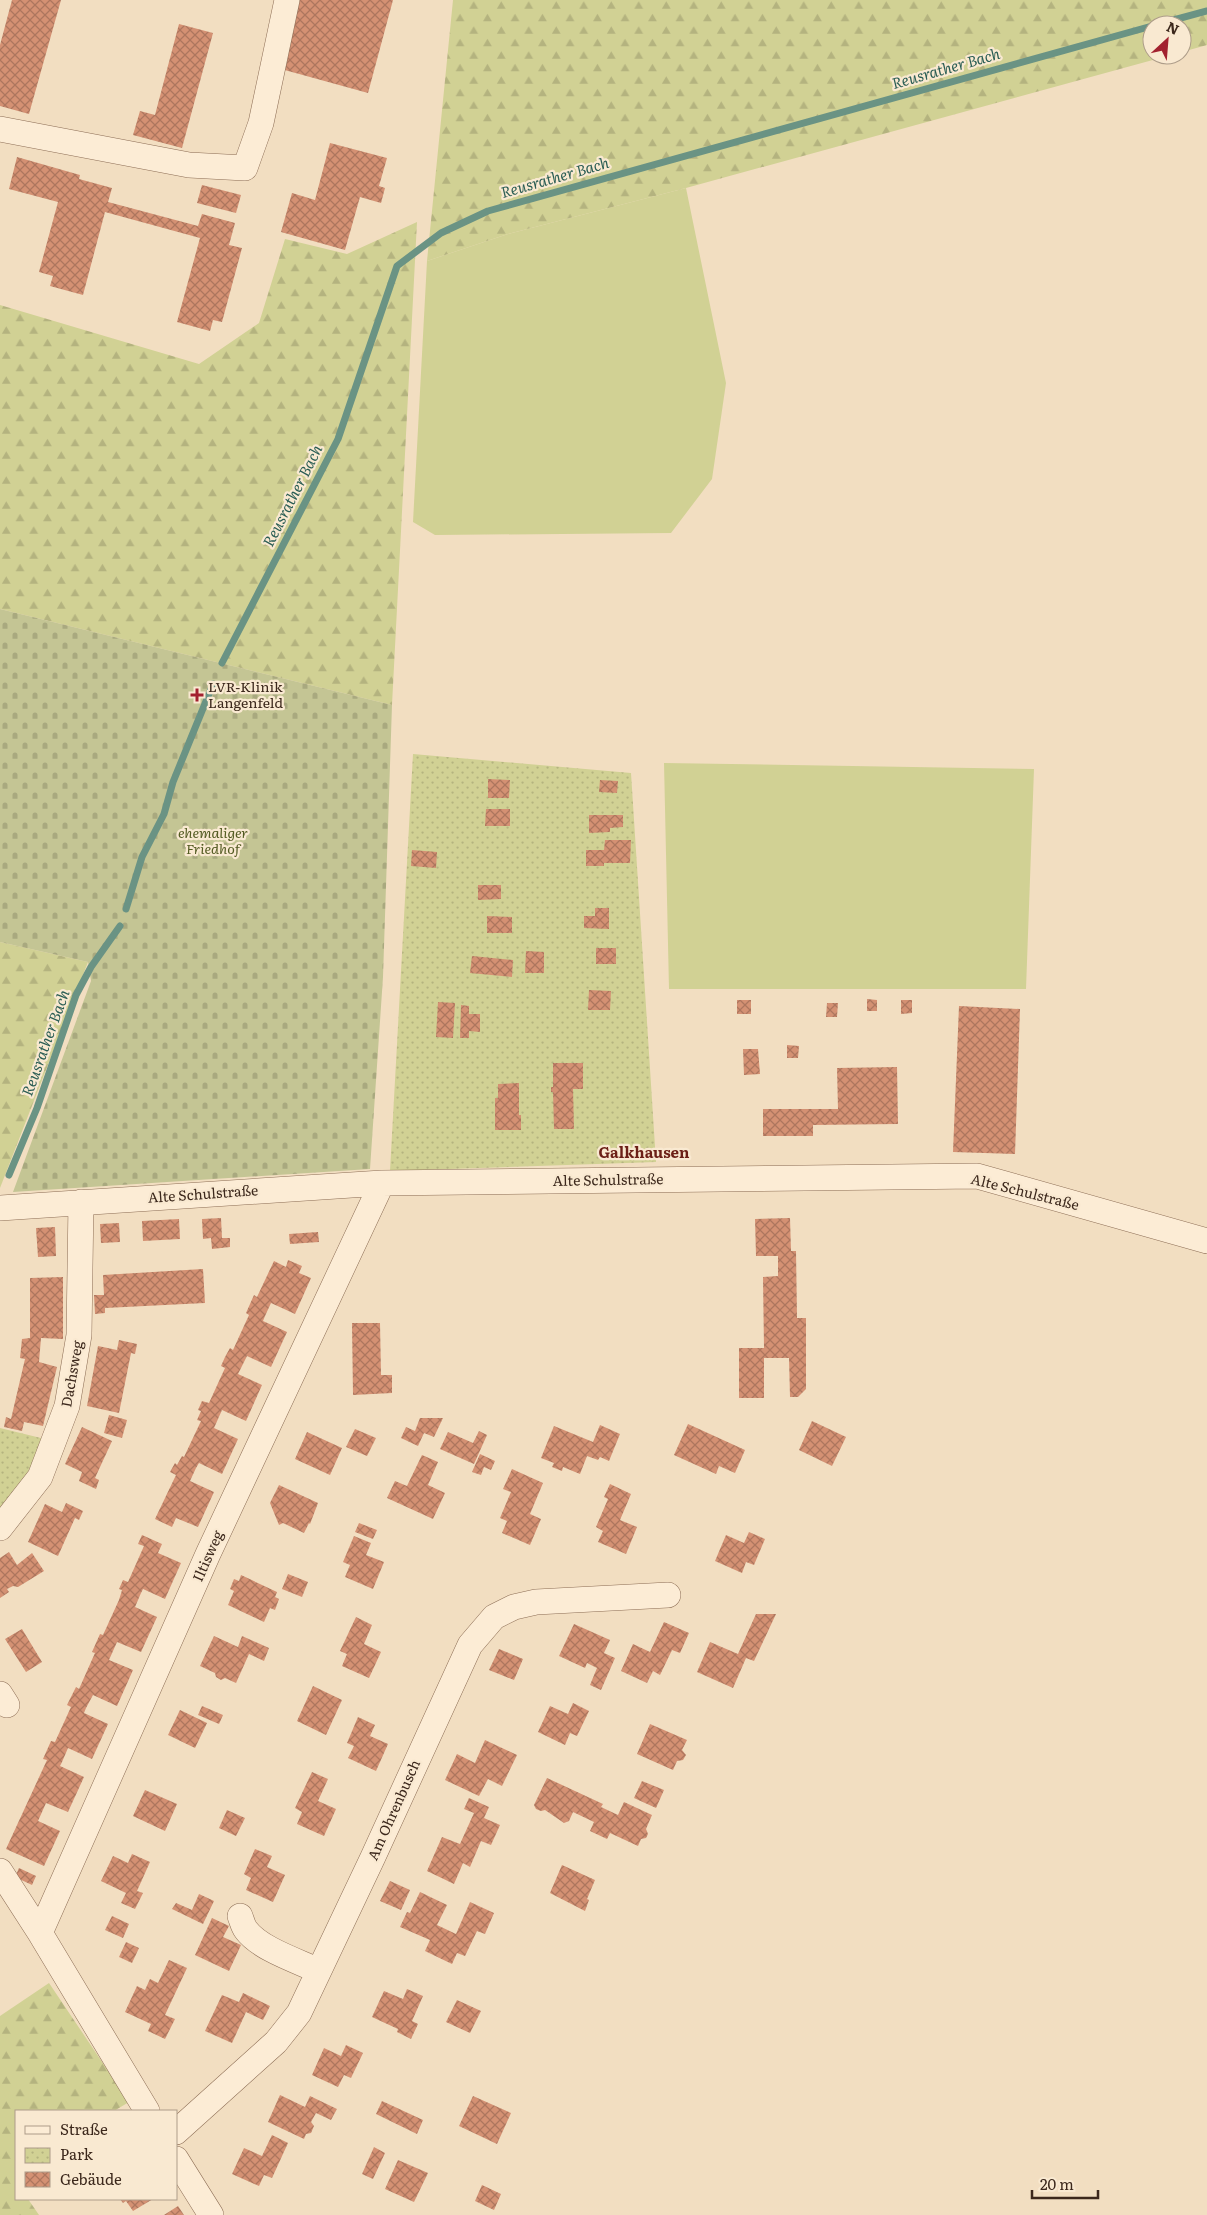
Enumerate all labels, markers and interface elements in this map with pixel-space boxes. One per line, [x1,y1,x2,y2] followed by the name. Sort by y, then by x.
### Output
[1142,15,1192,65] north arrow
[1163,16,1183,39] text: N
[889,41,1003,94] water label: Reusrather Bach
[498,150,612,203] water label: Reusrather Bach
[256,440,327,550] water label: Reusrather Bach
[208,676,283,712] place label: LVR-Klinik Langenfeld
[190,688,204,702] marker: LVR-Klinik Langenfeld
[178,822,249,858] park label: ehemaliger Friedhof
[15,986,75,1099] water label: Reusrather Bach
[599,1140,690,1163] district label: Galkhausen
[552,1168,664,1190] street label: Alte Schulstraße
[969,1168,1081,1214] street label: Alte Schulstraße
[147,1179,259,1207] street label: Alte Schulstraße
[55,1339,87,1409] street label: Dachsweg
[187,1527,227,1584] street label: Iltisweg
[362,1756,424,1863] street label: Am Ohrenbusch
[15,2110,178,2200] legend
[60,2117,108,2140] text: Straße
[60,2142,94,2165] text: Park
[60,2167,122,2190] text: Gebäude
[1032,2168,1098,2200] scale bar
[1040,2172,1074,2195] text: 20 m

